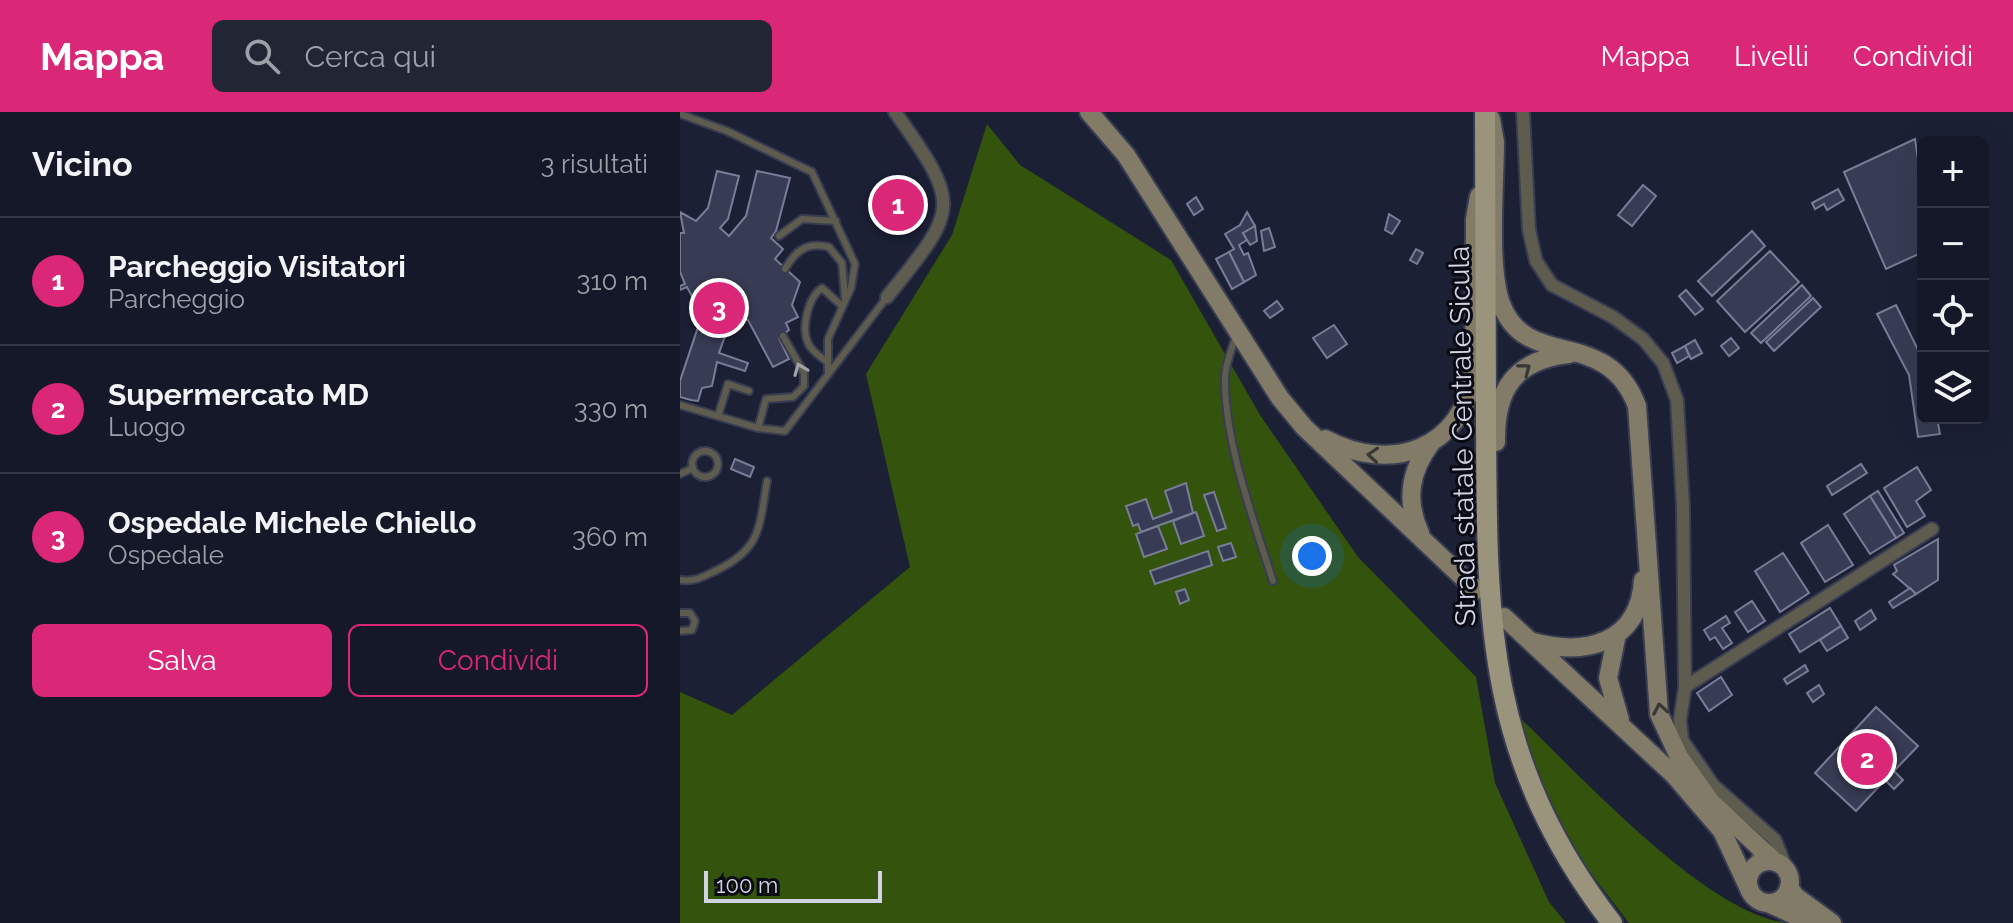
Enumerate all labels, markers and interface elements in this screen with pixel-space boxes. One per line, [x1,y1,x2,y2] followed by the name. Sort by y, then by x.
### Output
[212,20,772,92] search box
[40,34,164,79] text: Mappa
[240,34,284,78] icon: search
[304,39,436,74] text: Cerca qui
[1601,40,1690,73] text: Mappa
[1734,40,1809,73] text: Livelli
[1853,40,1973,73] text: Condividi
[1917,136,1989,424] map controls
[1917,136,1989,208] button: +
[32,144,133,184] text: Vicino
[540,149,648,179] text: 3 risultati
[872,175,924,235] pin: 1
[1917,208,1989,280] button: −
[1443,246,1482,626] street label: Strada statale Centrale Sicula
[108,249,406,284] text: Parcheggio Visitatori
[52,266,64,296] text: 1
[577,266,648,296] text: 310 m
[693,278,745,338] pin: 3
[1917,280,1989,352] button: locate
[108,284,245,314] text: Parcheggio
[1917,352,1989,424] button: layers
[793,362,809,377] one-way arrow
[1516,364,1531,379] one-way arrow
[108,377,369,412] text: Supermercato MD
[51,394,65,424] text: 2
[574,394,648,424] text: 330 m
[108,412,186,442] text: Luogo
[1366,447,1379,464] one-way arrow
[108,505,476,540] text: Ospedale Michele Chiello
[51,522,65,552] text: 3
[572,522,648,552] text: 360 m
[1292,536,1332,576] your location
[108,540,224,570] text: Ospedale
[32,624,332,697] button: Salva
[348,624,648,697] button: Condividi
[1652,702,1669,716] one-way arrow
[1841,729,1893,789] pin: 2
[704,867,882,903] scale bar
[716,872,778,898] text: 100 m

